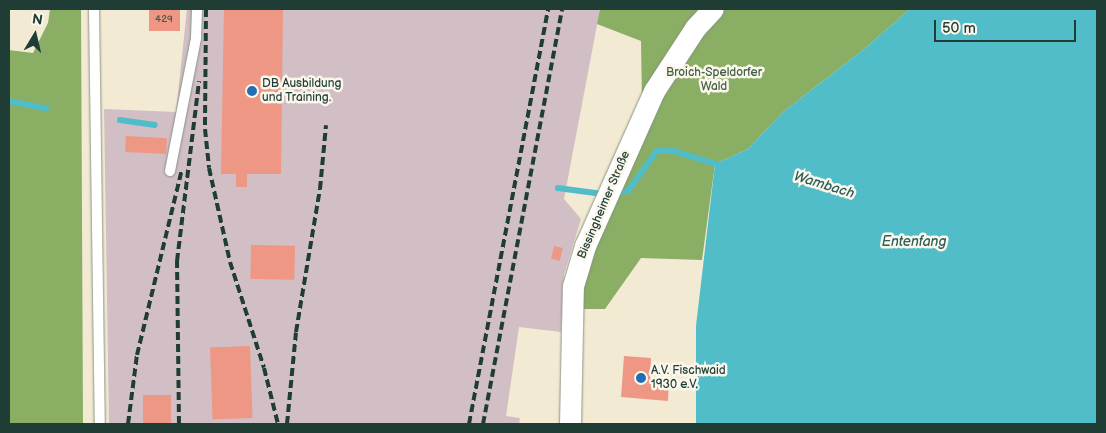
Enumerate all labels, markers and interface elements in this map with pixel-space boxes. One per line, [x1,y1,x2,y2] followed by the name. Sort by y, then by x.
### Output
[10,10,60,60] north arrow
[31,10,44,29] text: N
[936,10,1078,42] scale bar
[155,14,173,26] house number: 429
[942,19,976,38] text: 50 m
[666,66,762,94] park label: Broich-Speldorfer Wald
[262,77,341,105] place label: DB Ausbildung und Training.
[246,85,258,97] marker: DB Ausbildung und Training.
[575,149,633,261] street label: Bissingheimer Straße
[792,168,856,202] water label: Wambach
[882,234,946,250] water label: Entenfang
[651,364,726,392] place label: A.V. Fischwaid 1930 e.V.
[635,372,647,384] marker: A.V. Fischwaid 1930 e.V.

